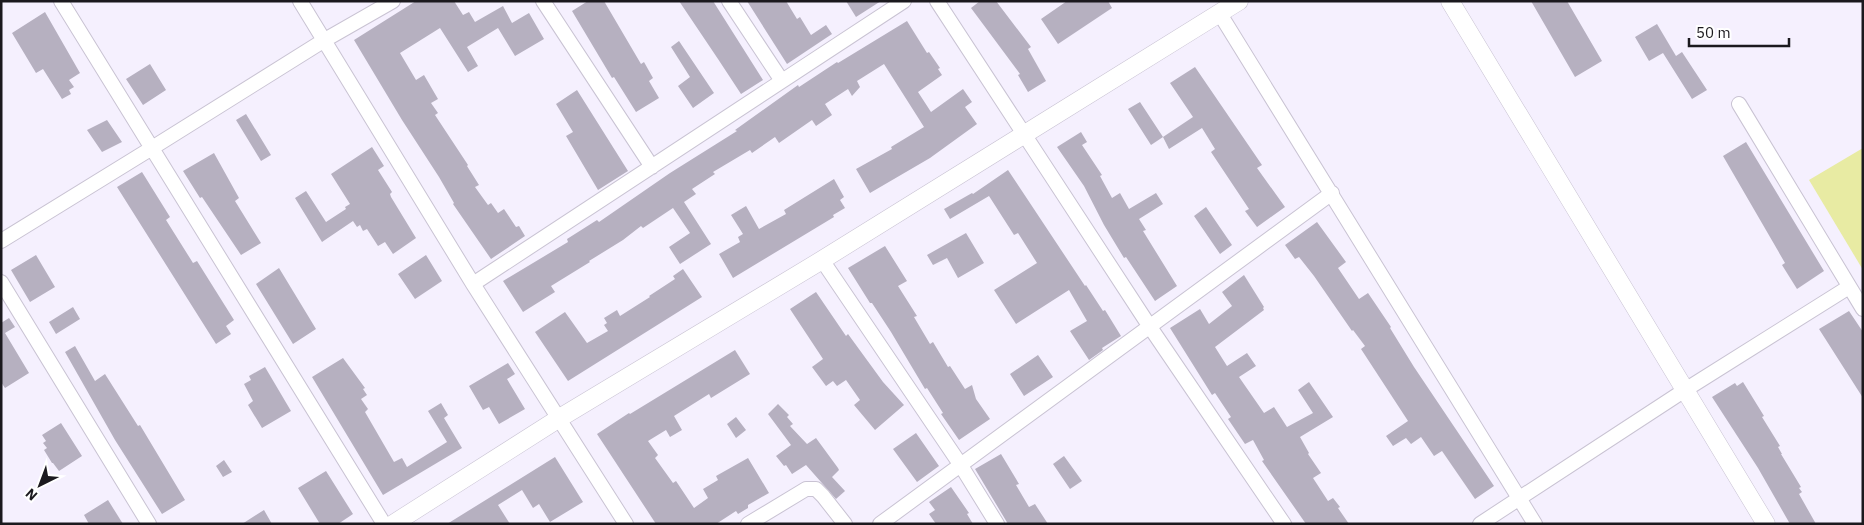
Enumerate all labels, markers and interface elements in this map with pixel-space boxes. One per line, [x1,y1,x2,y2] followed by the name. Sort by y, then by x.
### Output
[1689,15,1789,47] scale bar
[1696,23,1731,42] text: 50 m
[15,460,65,510] north arrow
[22,485,41,505] text: N

